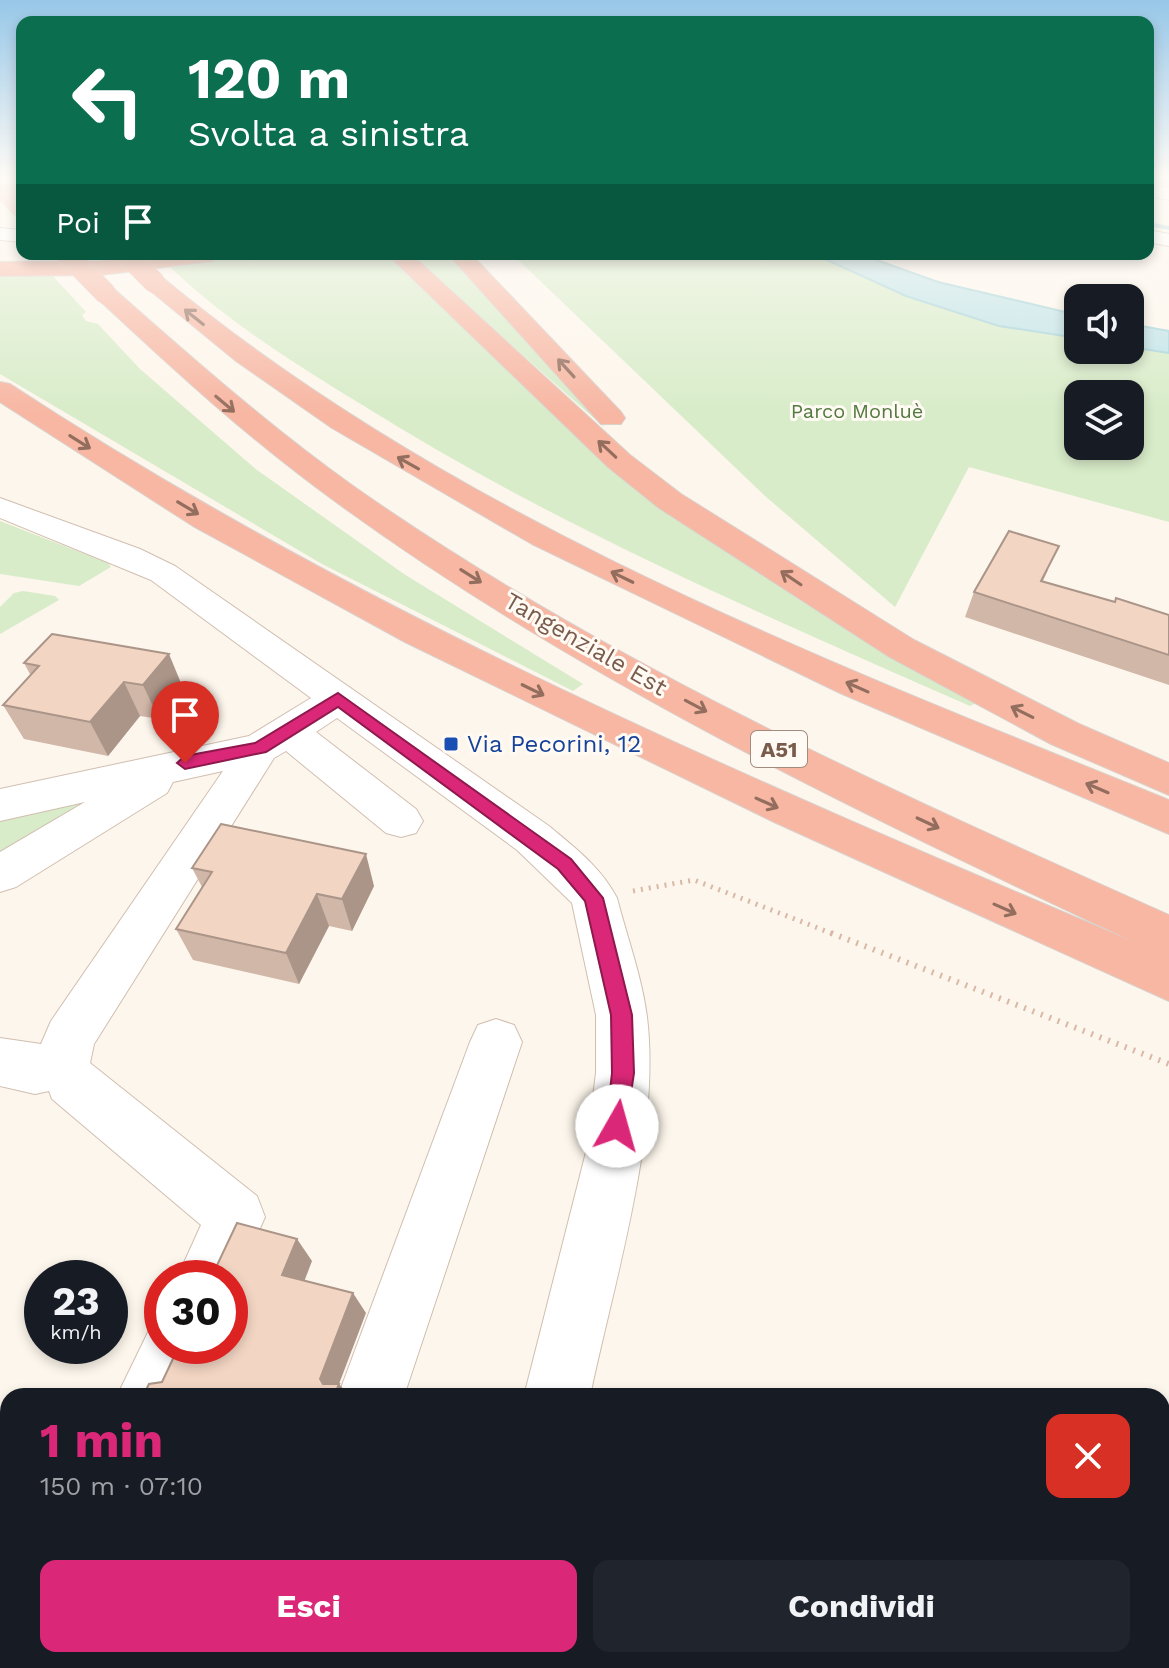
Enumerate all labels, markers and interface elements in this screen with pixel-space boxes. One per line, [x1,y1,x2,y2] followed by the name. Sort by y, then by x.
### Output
[188,46,350,112] text: 120 m
[56,48,160,152] icon: left
[188,113,469,155] text: Svolta a sinistra
[116,200,160,244] icon: arrive
[56,205,100,240] text: Poi
[1064,284,1144,460] map controls
[1064,284,1144,364] button: sound
[184,308,205,326] one-way arrow
[556,358,575,378] one-way arrow
[1064,380,1144,460] button: layers
[215,395,235,413] one-way arrow
[791,399,923,423] park label: Parco Monluè
[68,435,91,451] one-way arrow
[597,441,617,459] one-way arrow
[397,455,421,470] one-way arrow
[176,500,199,516] one-way arrow
[459,568,482,584] one-way arrow
[610,569,634,584] one-way arrow
[780,570,802,586] one-way arrow
[500,586,672,702] street label: Tangenziale Est
[846,679,870,694] one-way arrow
[151,681,219,763] pin
[520,683,544,698] one-way arrow
[163,693,207,737] icon: arrive
[683,698,707,714] one-way arrow
[1010,704,1034,720] one-way arrow
[467,730,641,758] place label: Via Pecorini, 12
[751,731,807,767] road number: A51
[442,735,460,753] marker: Via Pecorini, 12
[1085,780,1110,794] one-way arrow
[755,796,779,811] one-way arrow
[915,816,939,831] one-way arrow
[992,902,1017,917] one-way arrow
[575,1084,659,1168] position arrow
[144,1260,248,1364] speed limit sign: 30
[52,1278,100,1325] text: 23
[50,1320,102,1344] text: km/h
[40,1412,163,1469] text: 1 min
[1046,1414,1130,1498] button: close
[40,1471,203,1501] text: 150 m · 07:10
[40,1560,577,1652] button: Esci
[593,1560,1130,1652] button: Condividi

